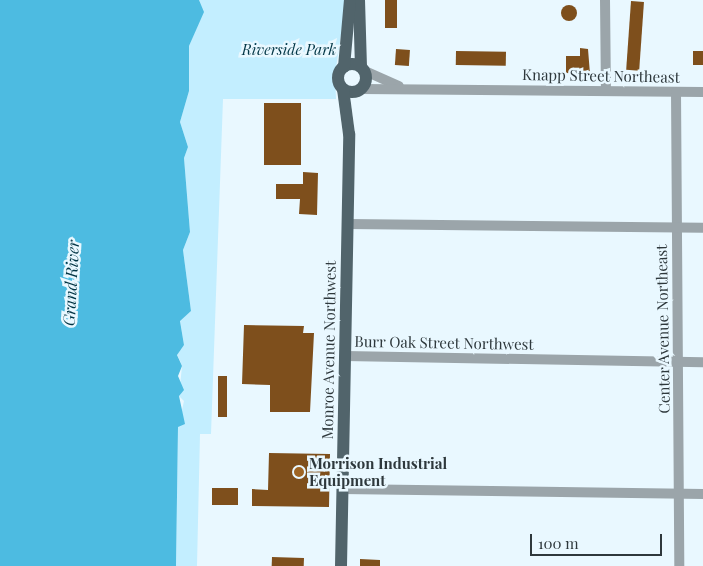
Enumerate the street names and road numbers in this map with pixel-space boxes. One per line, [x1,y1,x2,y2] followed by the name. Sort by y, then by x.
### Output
[522,66,680,86] street label: Knapp Street Northeast
[653,244,673,414] street label: Center Avenue Northeast
[318,260,340,440] street label: Monroe Avenue Northwest
[354,332,534,354] street label: Burr Oak Street Northwest

